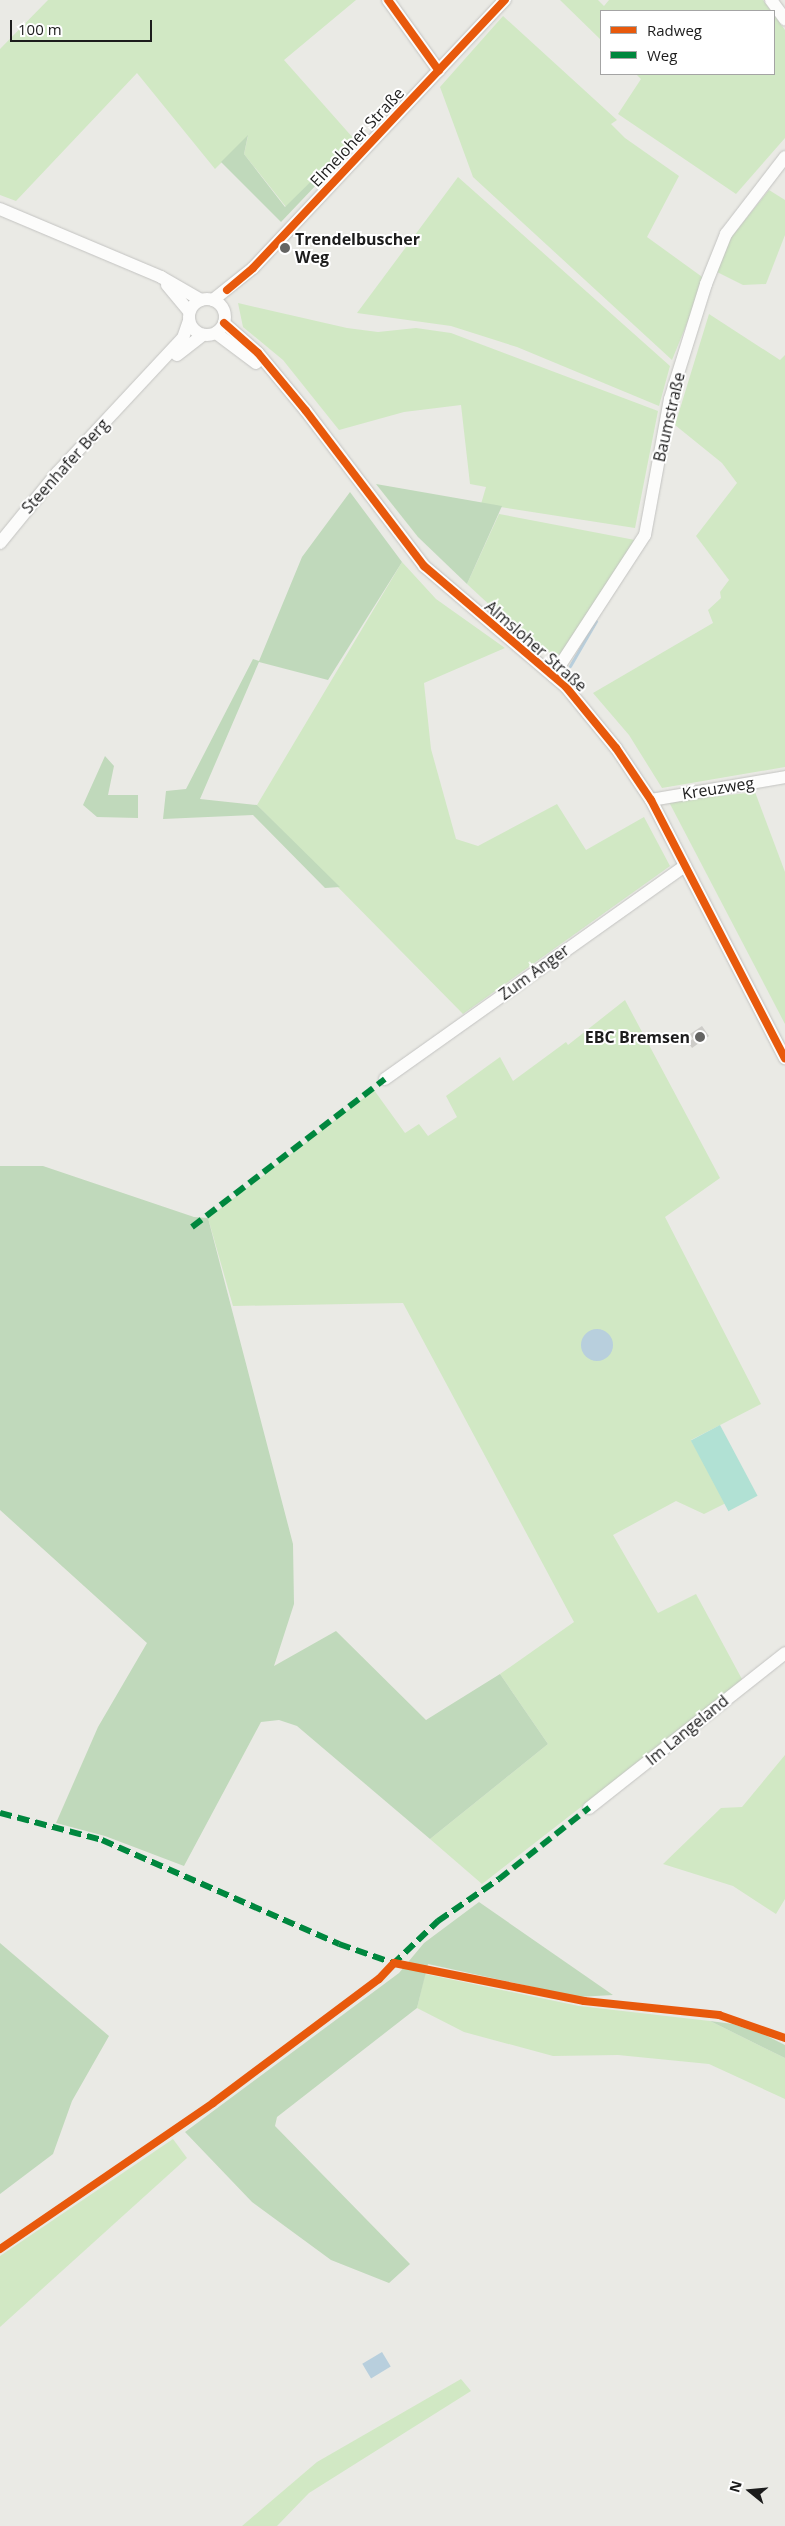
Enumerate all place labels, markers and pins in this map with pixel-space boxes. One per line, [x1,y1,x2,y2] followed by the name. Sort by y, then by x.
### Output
[295,229,420,267] place label: Trendelbuscher Weg
[279,242,291,254] marker: Trendelbuscher Weg
[585,1027,690,1047] place label: EBC Bremsen
[694,1031,706,1043] marker: EBC Bremsen

